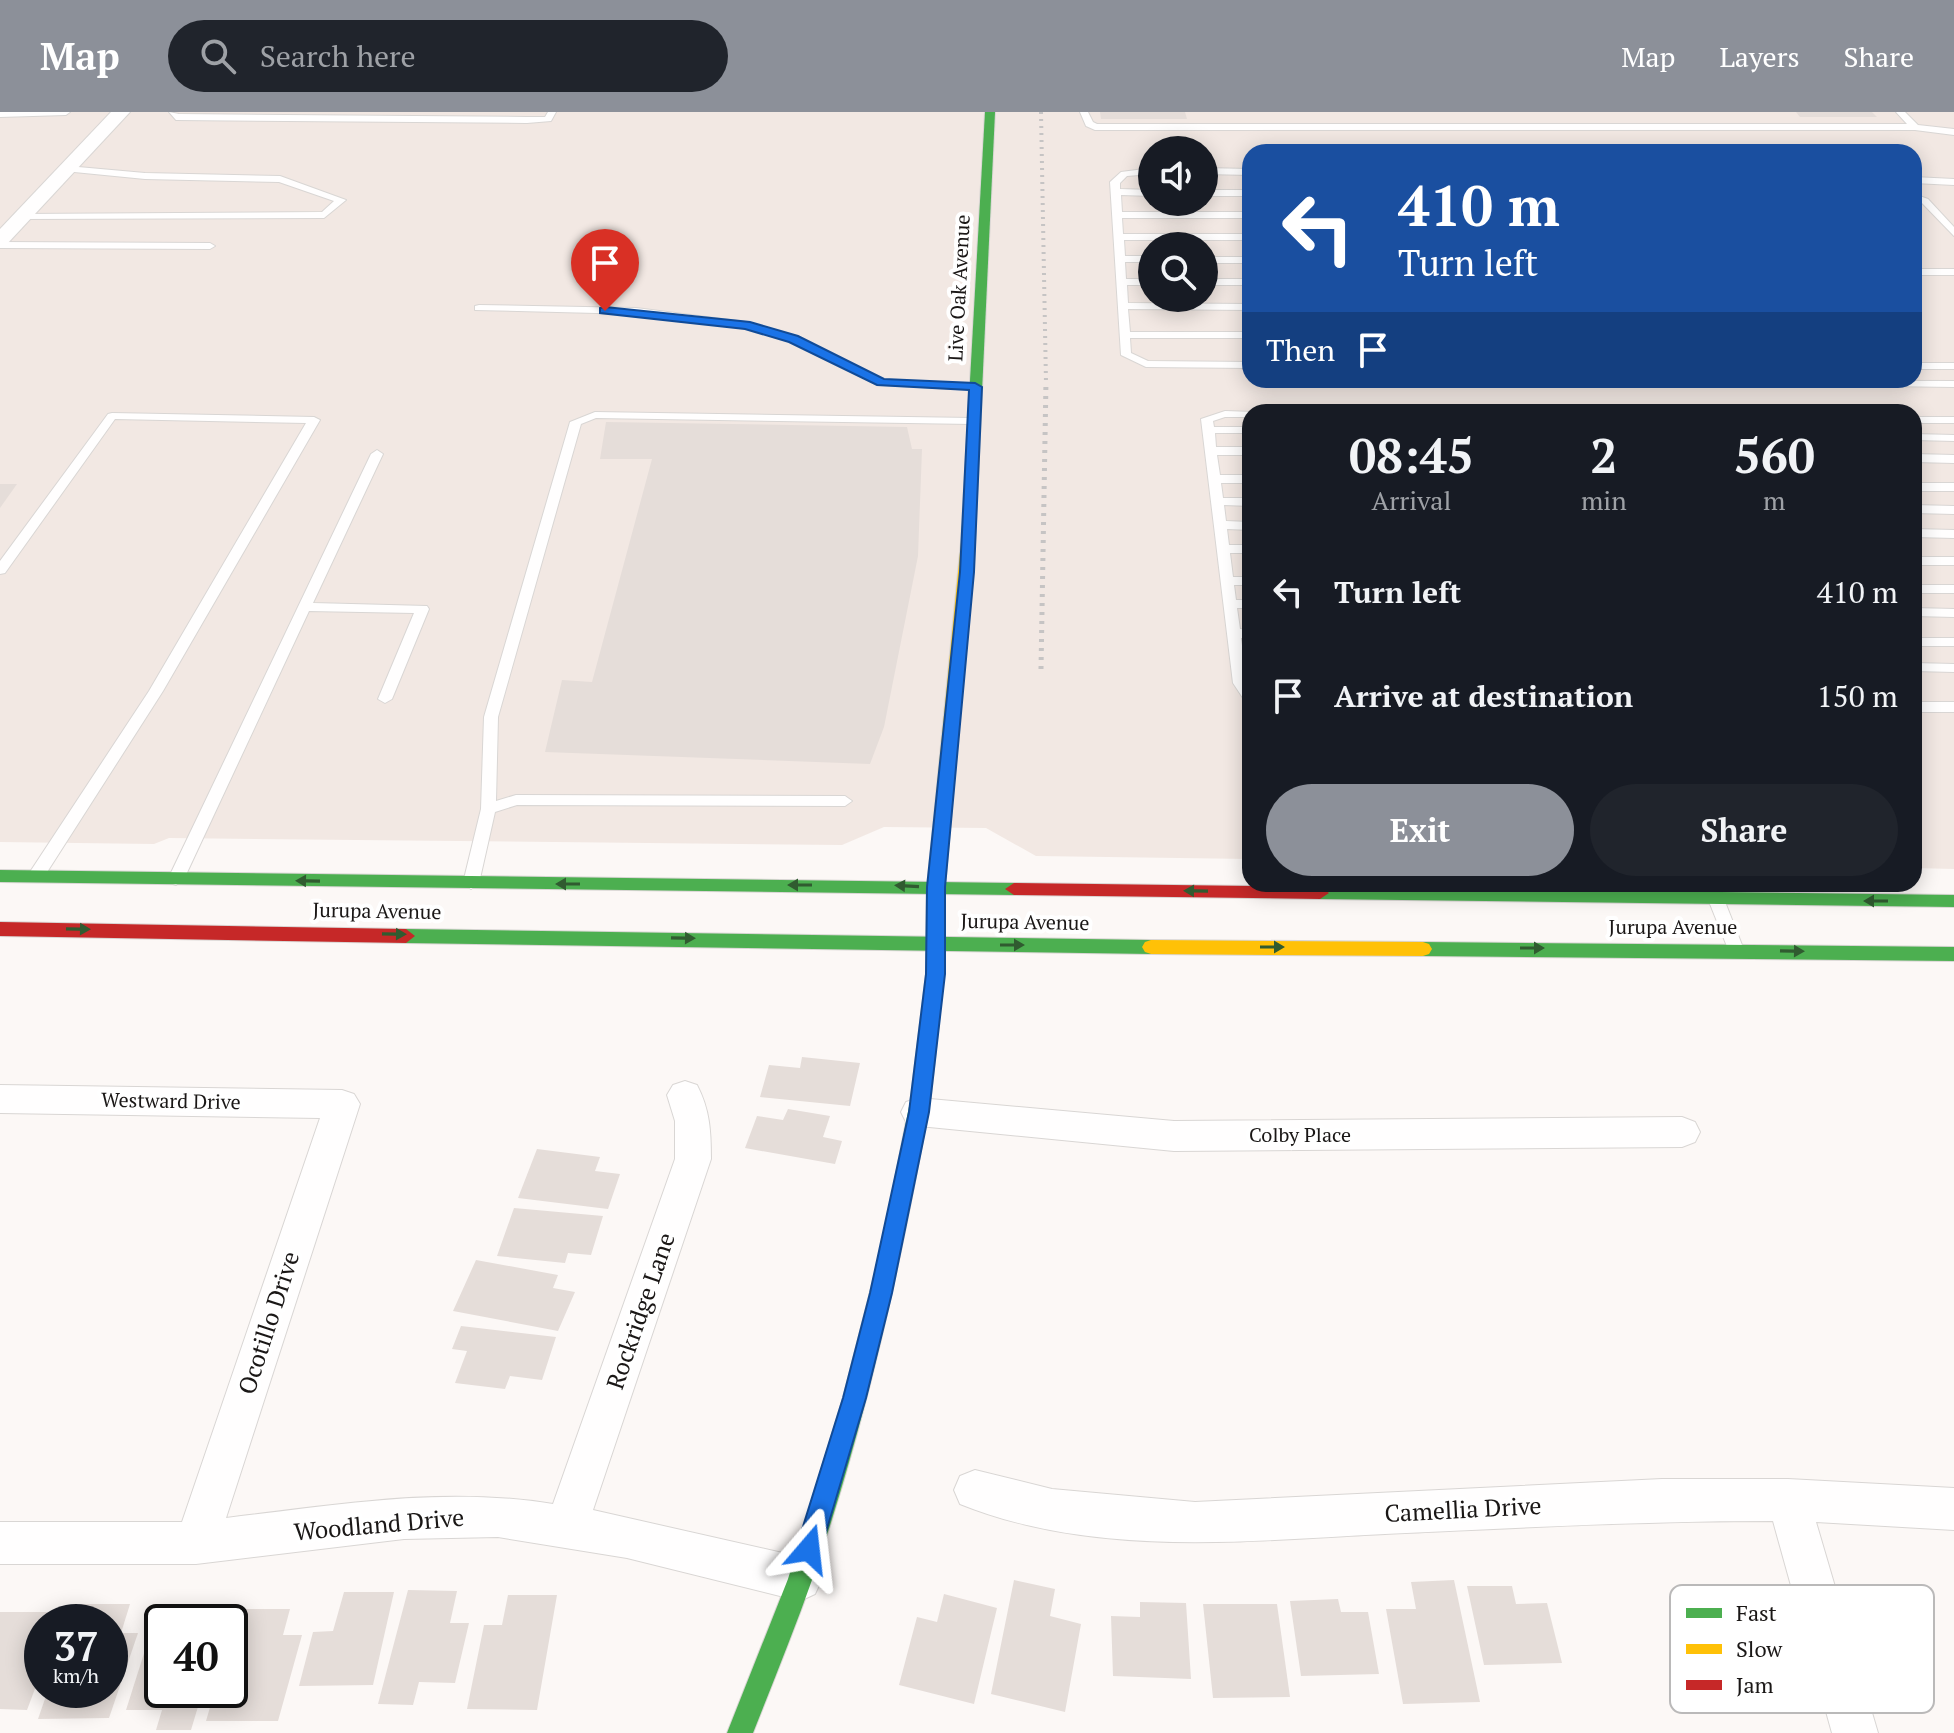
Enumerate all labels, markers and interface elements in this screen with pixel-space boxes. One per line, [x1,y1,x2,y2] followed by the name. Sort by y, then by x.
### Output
[168,20,728,92] search box
[40,31,120,81] text: Map
[196,34,240,78] icon: search
[260,36,416,76] text: Search here
[1621,38,1675,75] text: Map
[1719,38,1800,75] text: Layers
[1844,38,1914,75] text: Share
[1138,136,1218,312] map controls
[1138,136,1218,216] button: sound
[1398,168,1560,242] text: 410 m
[1266,176,1370,280] icon: left
[941,214,976,362] street label: Live Oak Avenue
[571,229,639,311] pin
[1138,232,1218,312] button: search
[1398,239,1538,286] text: Turn left
[583,241,627,285] icon: arrive
[1351,328,1395,372] icon: arrive
[1266,330,1335,370] text: Then
[1349,423,1474,487] text: 08:45
[1590,423,1617,487] text: 2
[1734,423,1815,487] text: 560
[1372,483,1451,517] text: Arrival
[1581,483,1627,517] text: min
[1763,483,1786,517] text: m
[1266,570,1310,614] icon: left
[1334,572,1461,612] text: Turn left
[1817,572,1898,612] text: 410 m
[1266,674,1310,718] icon: arrive
[1334,676,1633,716] text: Arrive at destination
[1817,676,1898,716] text: 150 m
[1266,784,1574,876] button: Exit
[1590,784,1898,876] button: Share
[295,874,320,887] one-way arrow
[555,878,580,890] one-way arrow
[787,879,812,891] one-way arrow
[894,879,919,892] one-way arrow
[1183,885,1208,897] one-way arrow
[1863,894,1888,907] one-way arrow
[312,896,442,925] street label: Jurupa Avenue
[960,907,1090,936] street label: Jurupa Avenue
[1609,913,1737,940] street label: Jurupa Avenue
[66,923,91,936] one-way arrow
[382,927,407,940] one-way arrow
[671,931,696,944] one-way arrow
[1000,939,1025,951] one-way arrow
[1260,941,1285,953] one-way arrow
[1520,942,1545,954] one-way arrow
[1780,944,1805,957] one-way arrow
[101,1086,241,1115] street label: Westward Drive
[1249,1121,1351,1148] street label: Colby Place
[598,1228,682,1393] street label: Rockridge Lane
[230,1247,306,1398] street label: Ocotillo Drive
[1384,1489,1542,1529] street label: Camellia Drive
[292,1501,465,1547] street label: Woodland Drive
[767,1507,851,1591] position arrow
[1670,1585,1934,1713] legend
[1736,1598,1777,1627] text: Fast
[144,1604,248,1708] speed limit sign: 40
[53,1619,99,1672] text: 37
[1736,1634,1783,1663] text: Slow
[53,1662,99,1689] text: km/h
[1736,1670,1774,1699] text: Jam

